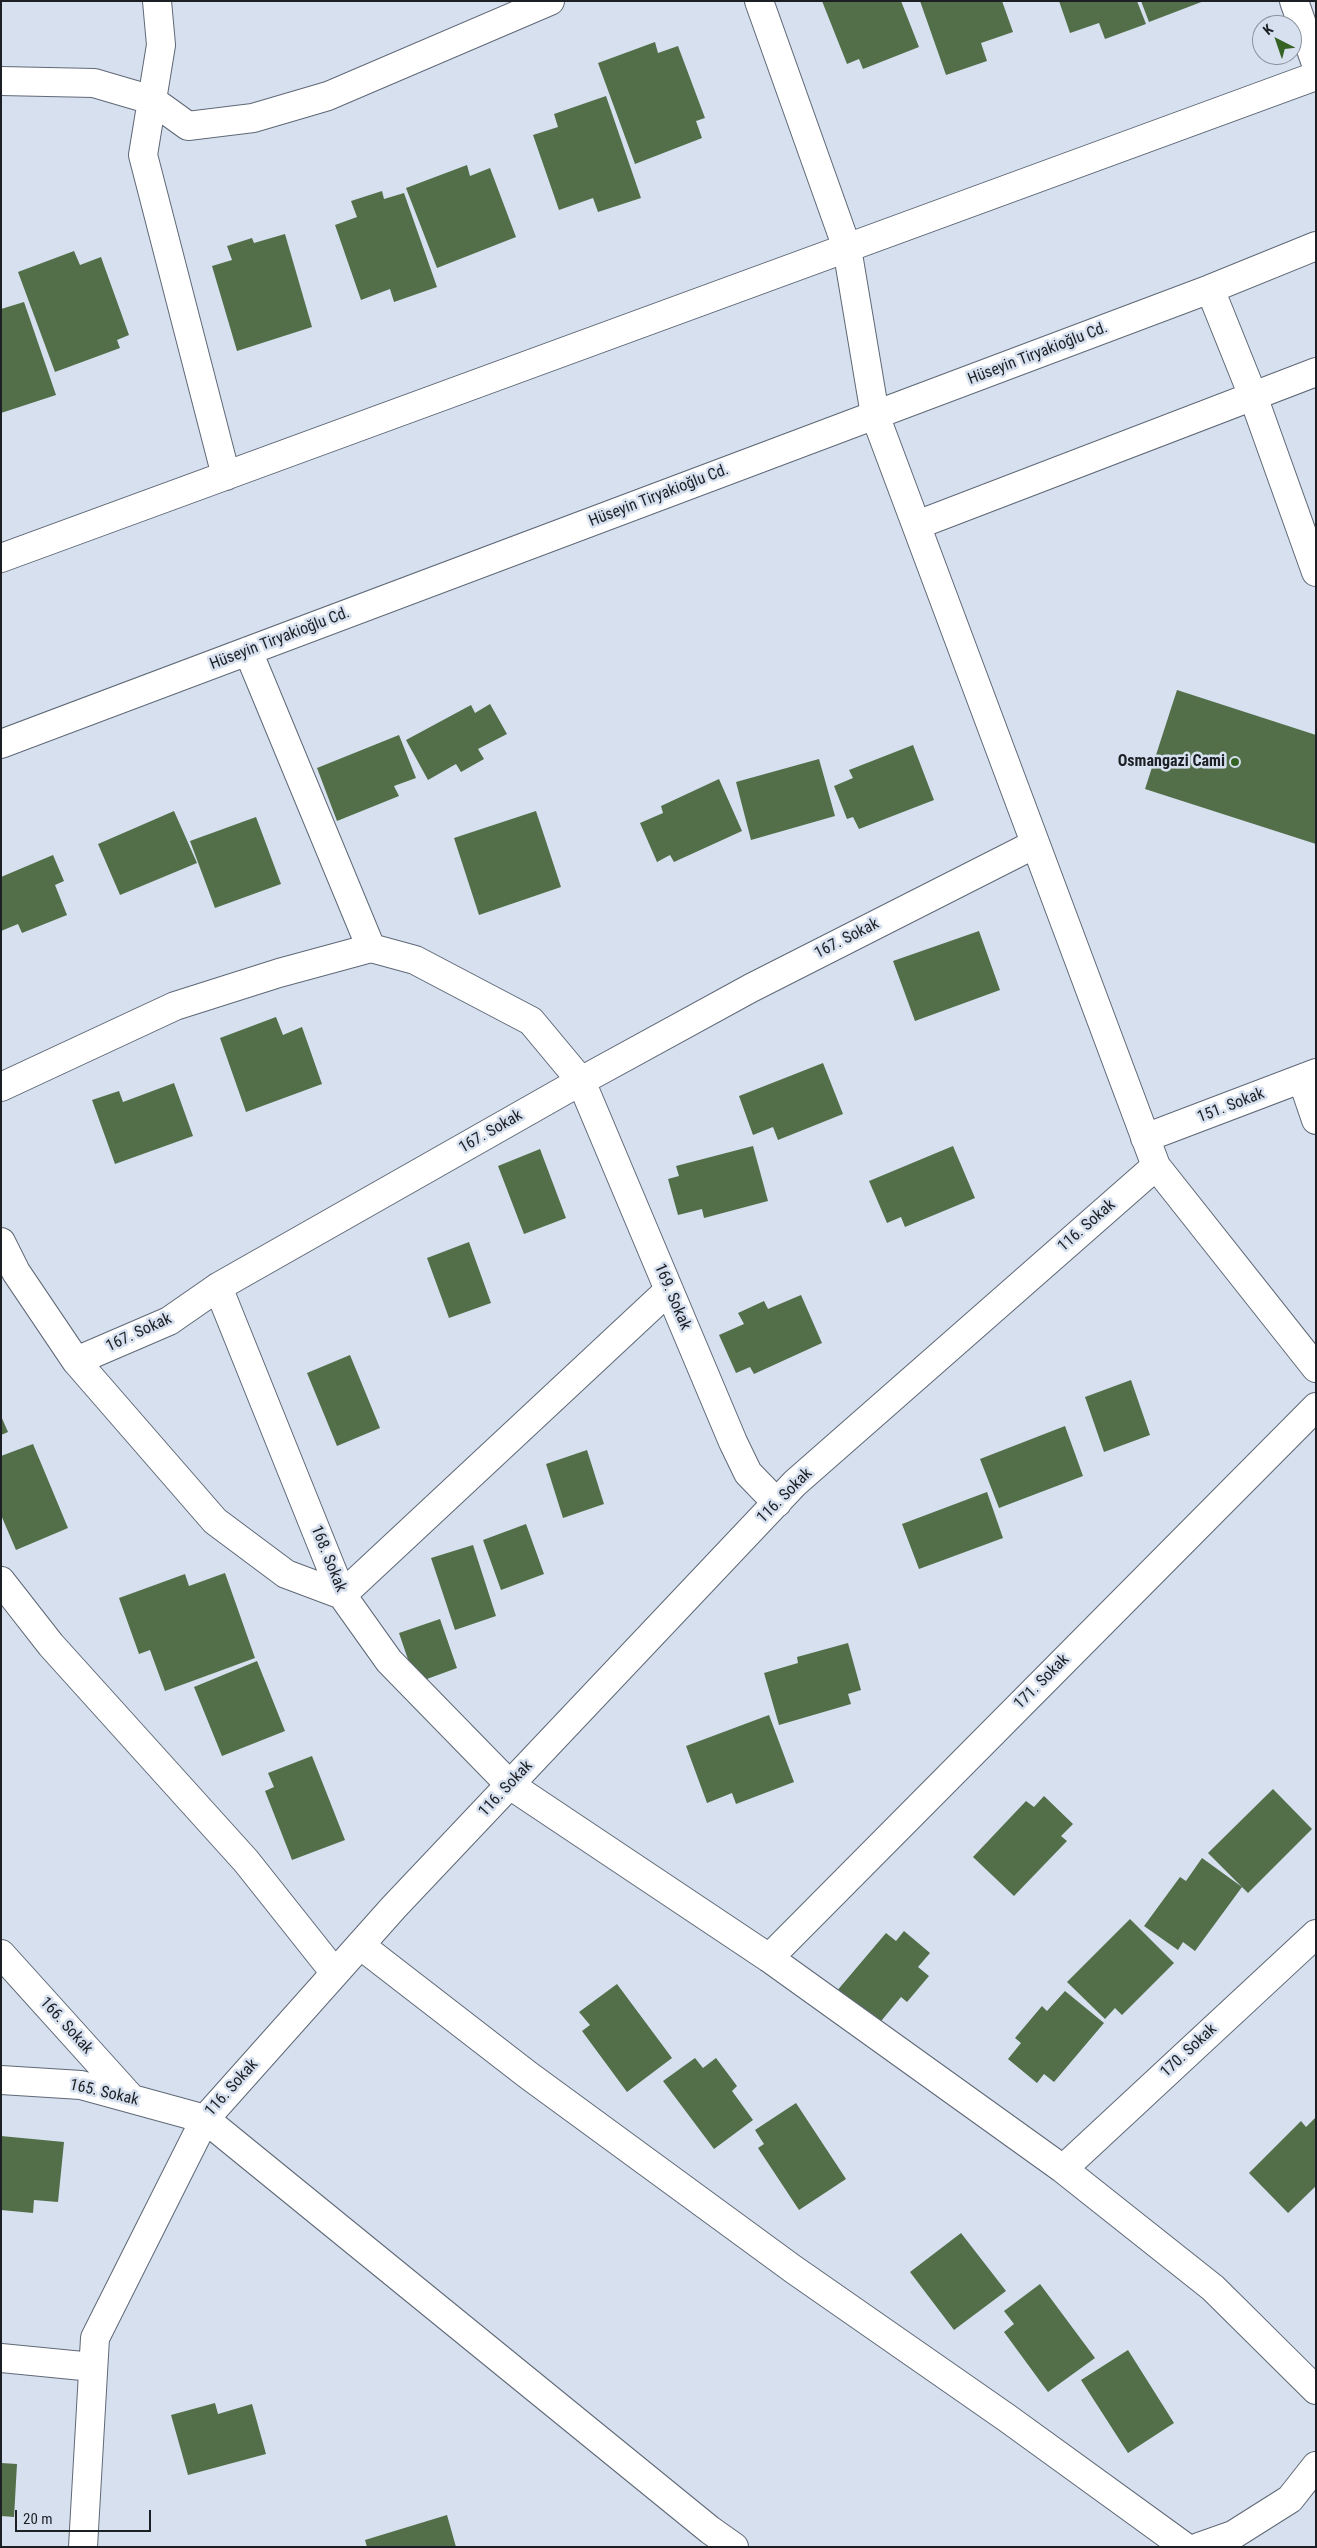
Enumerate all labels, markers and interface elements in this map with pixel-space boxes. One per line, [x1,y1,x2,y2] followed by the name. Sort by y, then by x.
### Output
[1252,15,1302,65] north arrow
[1260,21,1276,38] text: K
[965,318,1111,390] street label: Hüseyin Tiryakioğlu Cd.
[586,460,732,532] street label: Hüseyin Tiryakioğlu Cd.
[207,603,353,675] street label: Hüseyin Tiryakioğlu Cd.
[1118,752,1225,772] place label: Osmangazi Cami
[1229,756,1241,768] marker: Osmangazi Cami
[811,915,883,963] street label: 167. Sokak
[1195,1084,1267,1128] street label: 151. Sokak
[456,1106,526,1158] street label: 167. Sokak
[1054,1196,1120,1256] street label: 116. Sokak
[649,1261,695,1333] street label: 169. Sokak
[103,1310,175,1356] street label: 167. Sokak
[753,1464,817,1528] street label: 116. Sokak
[306,1523,350,1595] street label: 168. Sokak
[1010,1650,1074,1714] street label: 171. Sokak
[475,1757,537,1821] street label: 116. Sokak
[35,1994,97,2058] street label: 166. Sokak
[1157,2020,1221,2082] street label: 170. Sokak
[201,2056,263,2120] street label: 116. Sokak
[68,2076,140,2110] street label: 165. Sokak
[18,2500,154,2532] scale bar
[23,2510,53,2528] text: 20 m

